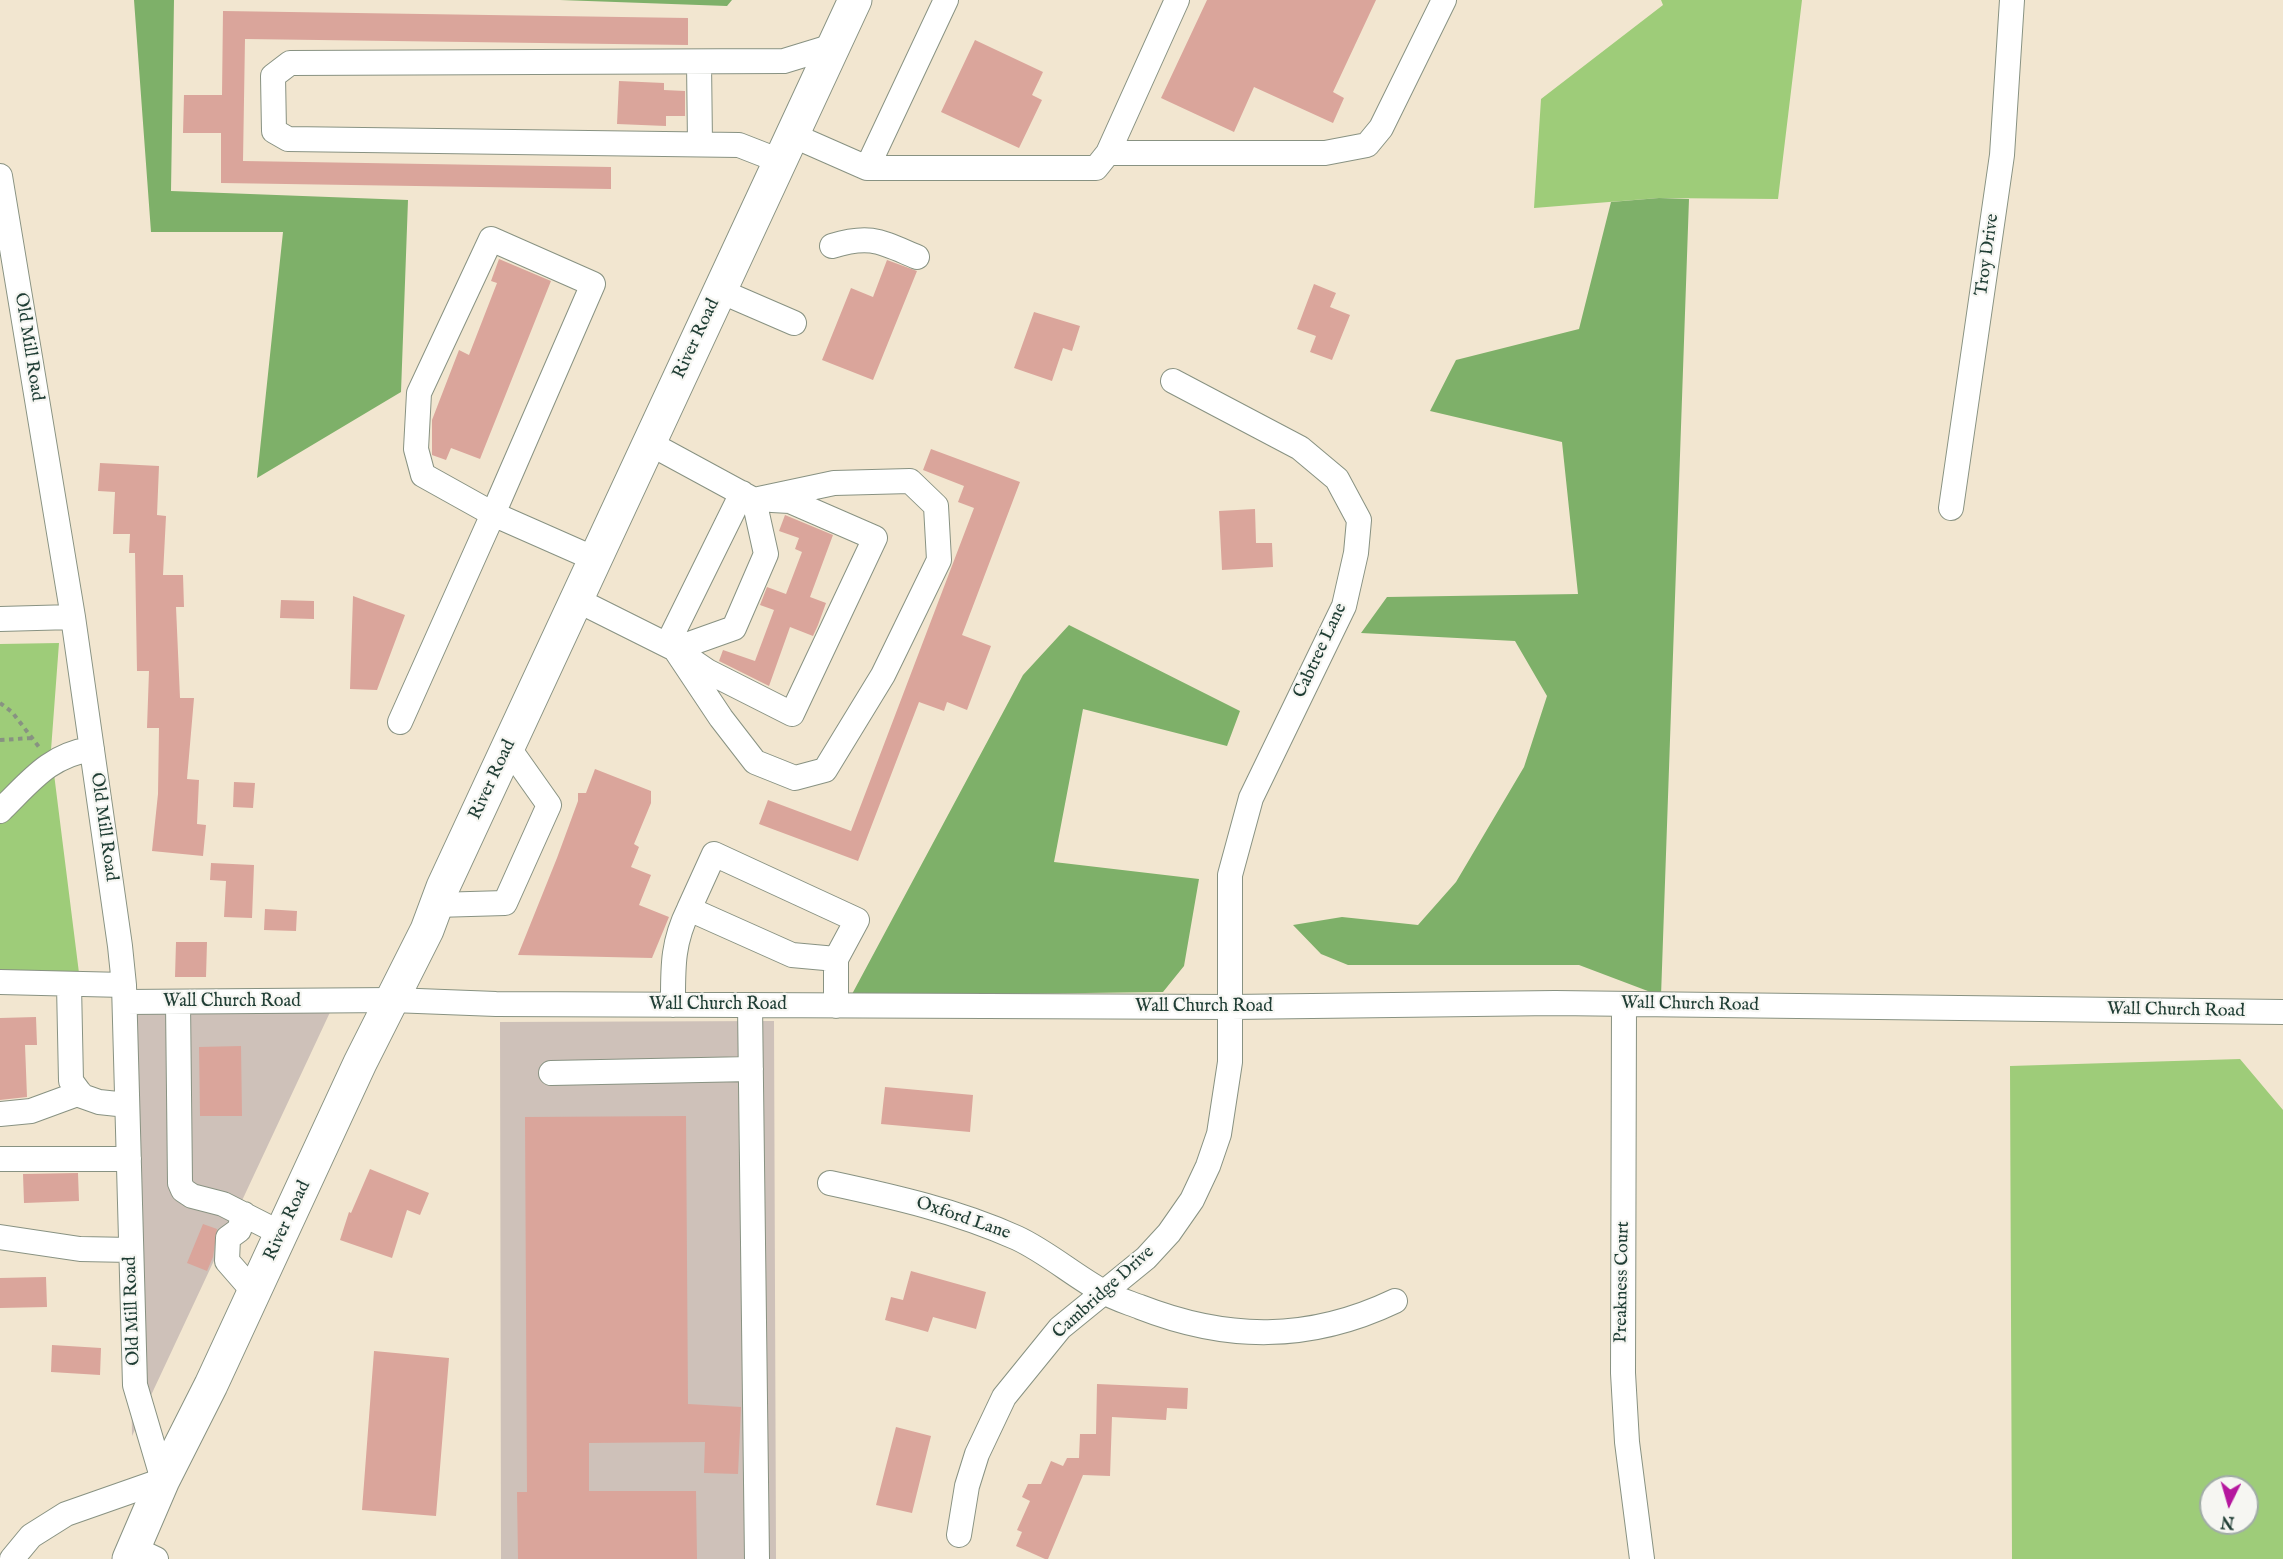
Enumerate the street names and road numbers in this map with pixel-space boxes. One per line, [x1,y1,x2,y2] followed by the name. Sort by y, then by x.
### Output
[1972,213,2004,297] street label: Troy Drive
[9,291,47,403] street label: Old Mill Road
[669,296,725,382] street label: River Road
[1290,600,1352,702] street label: Cabtree Lane
[465,737,521,823] street label: River Road
[85,771,121,883] street label: Old Mill Road
[163,991,301,1013] street label: Wall Church Road
[1621,993,1759,1017] street label: Wall Church Road
[649,994,787,1016] street label: Wall Church Road
[1135,996,1273,1018] street label: Wall Church Road
[2107,999,2245,1023] street label: Wall Church Road
[260,1178,316,1264] street label: River Road
[913,1193,1013,1245] street label: Oxford Lane
[1611,1221,1635,1343] street label: Preakness Court
[1049,1242,1159,1344] street label: Cambridge Drive
[120,1256,146,1366] street label: Old Mill Road

